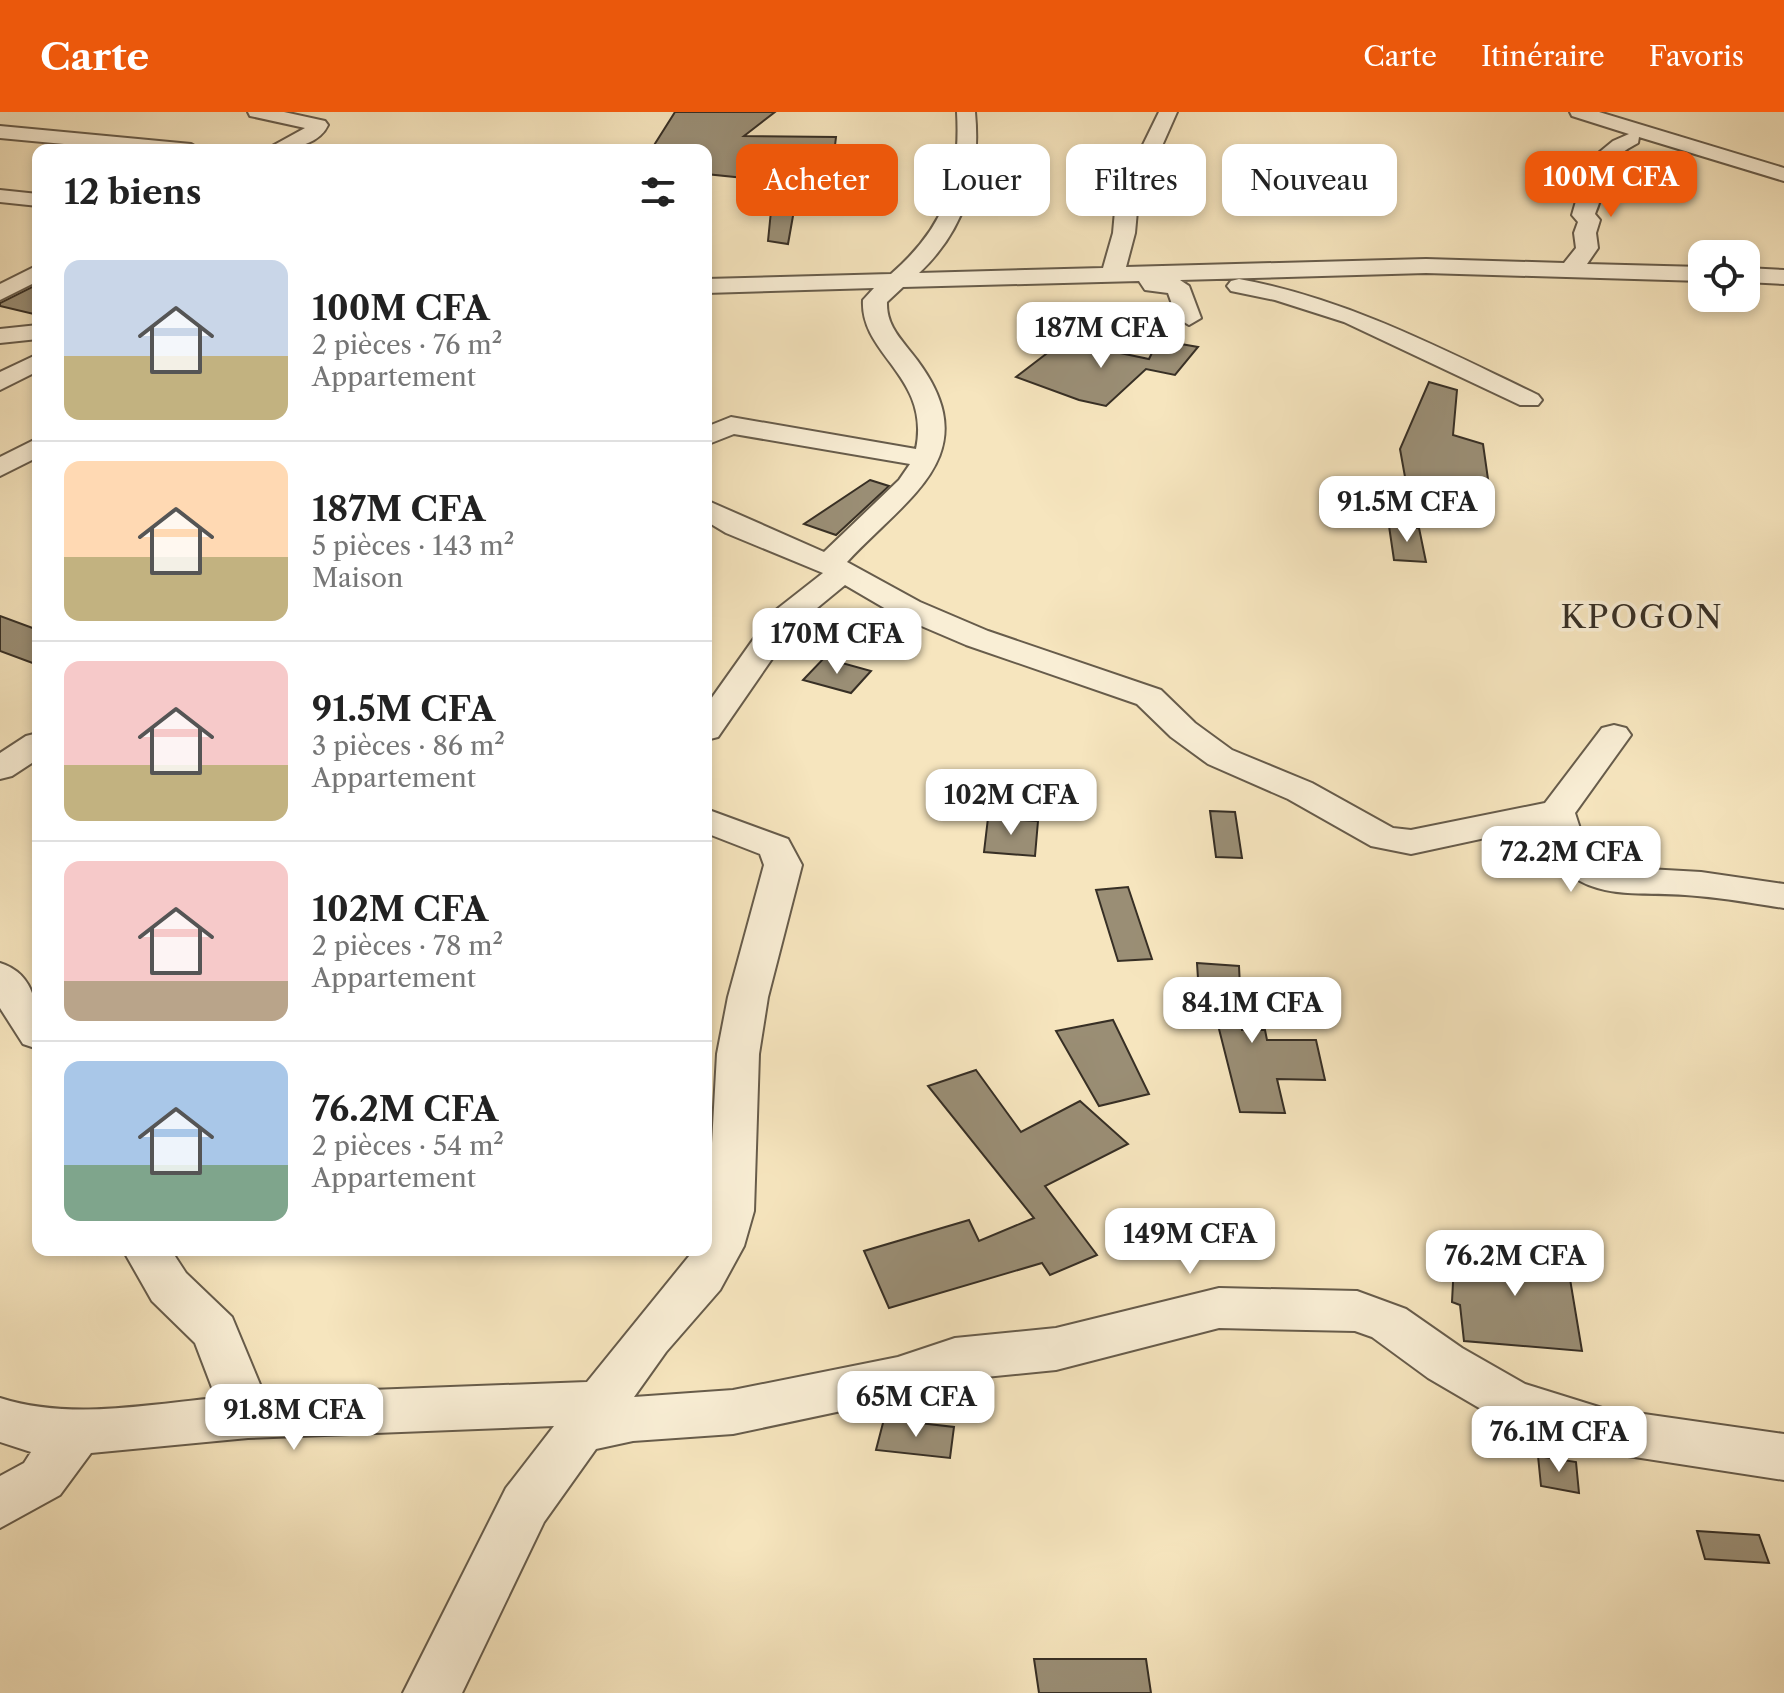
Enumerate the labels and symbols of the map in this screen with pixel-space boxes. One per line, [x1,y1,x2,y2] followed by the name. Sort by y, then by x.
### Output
[1528,151,1694,219] pin: 100M CFA
[1018,302,1184,370] pin: 187M CFA
[1315,476,1499,544] pin: 91.5M CFA
[1560,597,1724,636] district label: KPOGON
[754,608,920,676] pin: 170M CFA
[928,769,1094,837] pin: 102M CFA
[1479,826,1663,894] pin: 72.2M CFA
[1160,977,1344,1045] pin: 84.1M CFA
[1107,1208,1273,1276] pin: 149M CFA
[1423,1230,1607,1298] pin: 76.2M CFA
[842,1371,990,1439] pin: 65M CFA
[202,1384,386,1452] pin: 91.8M CFA
[1467,1406,1651,1474] pin: 76.1M CFA

